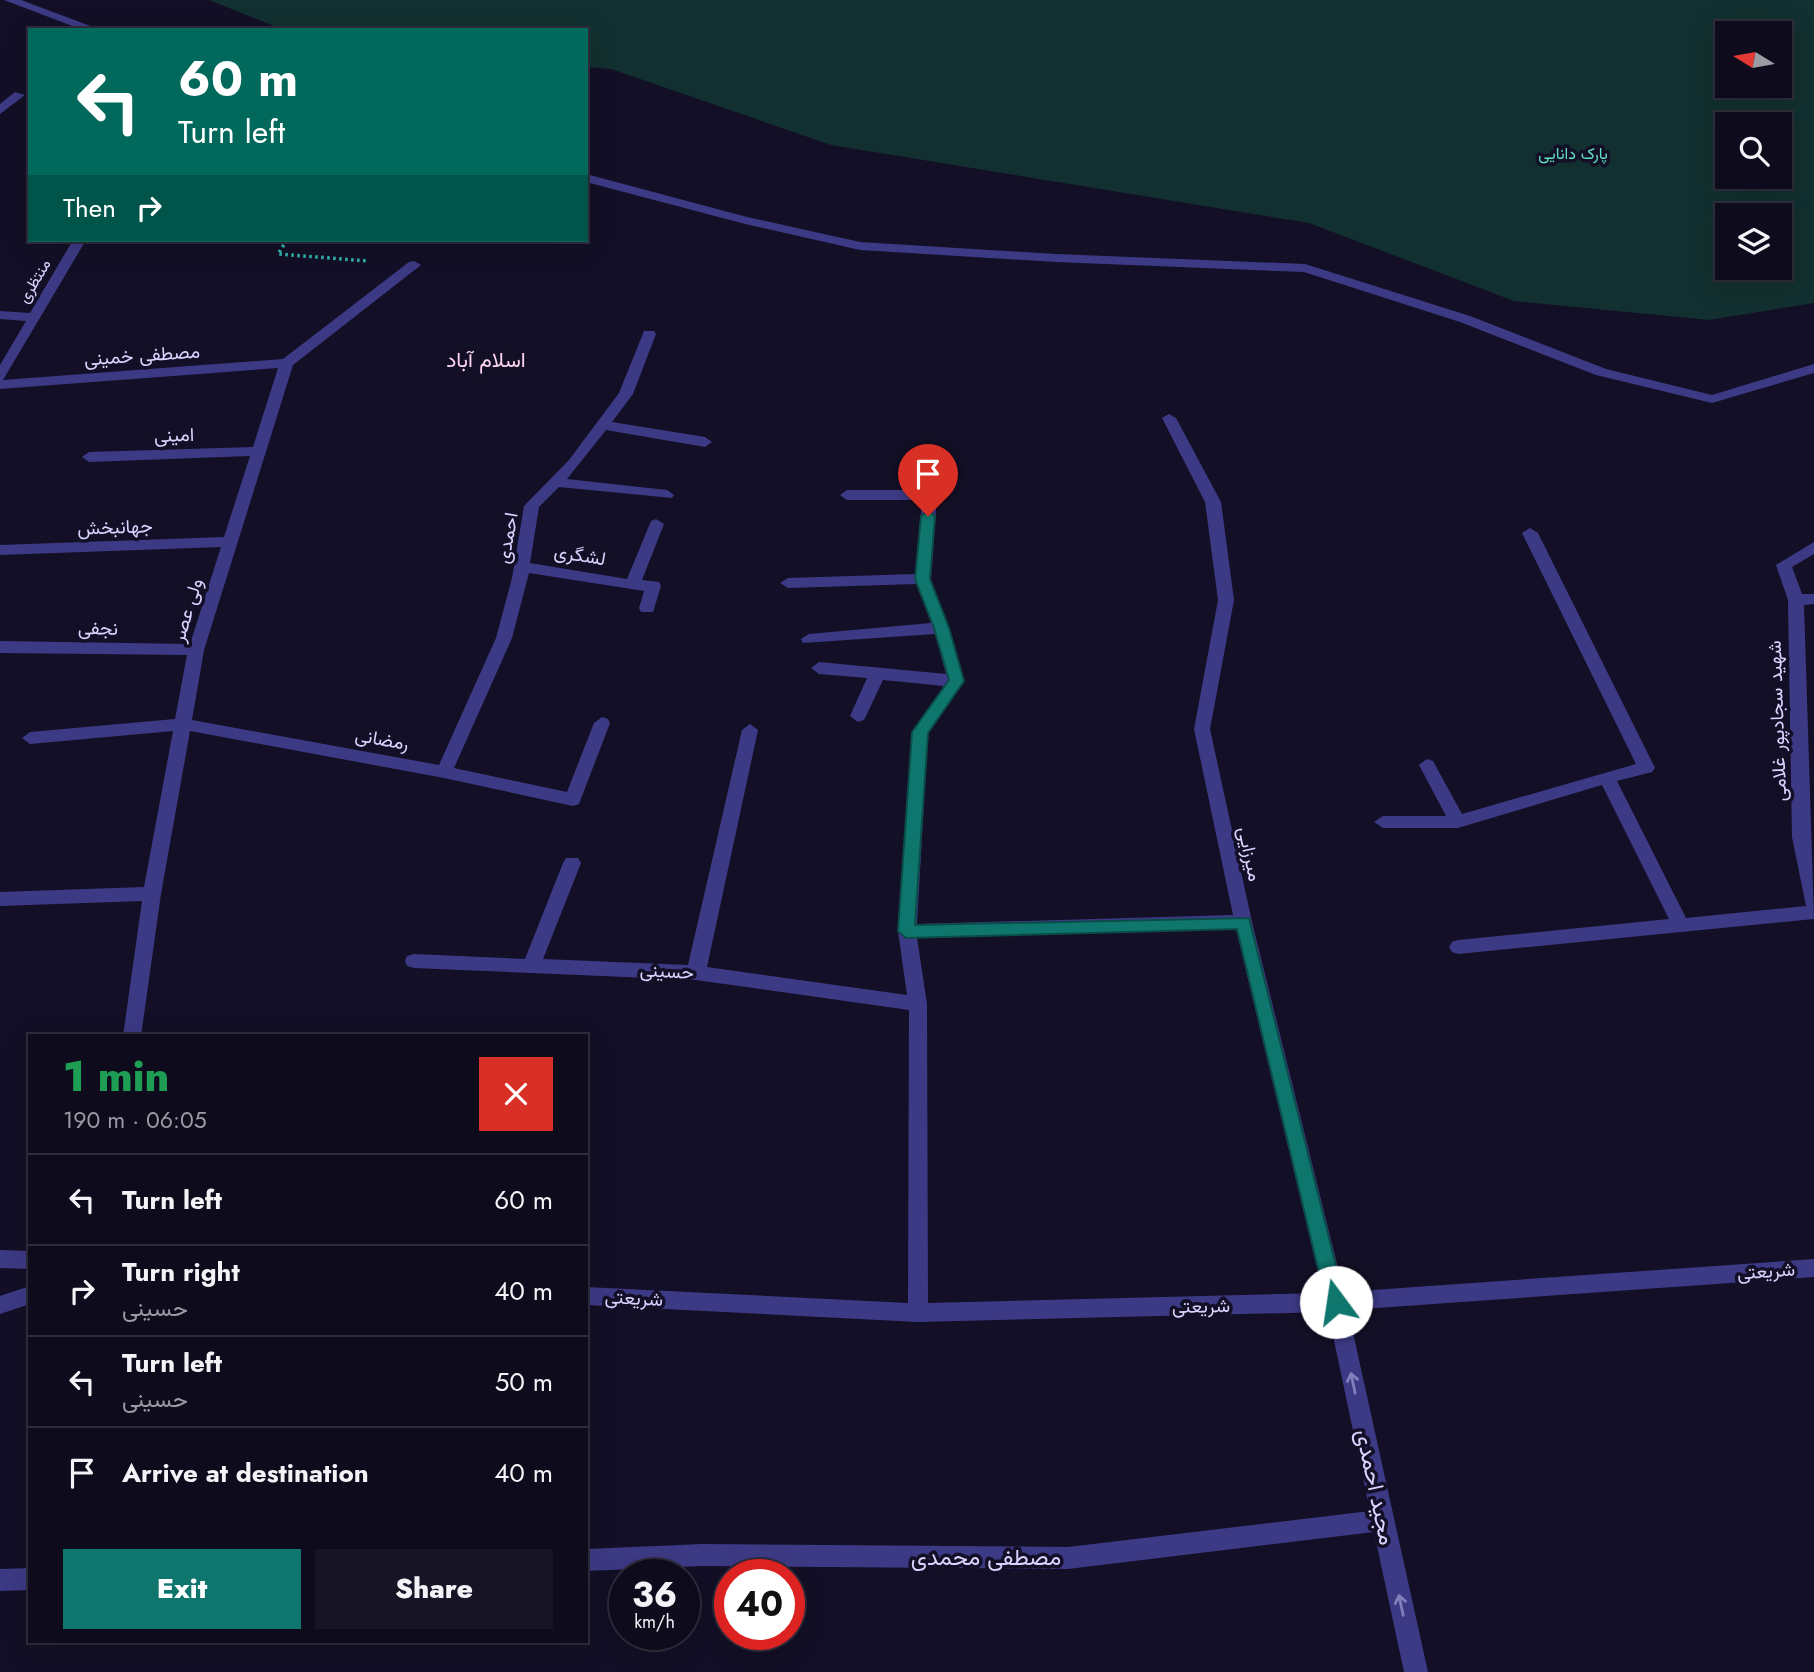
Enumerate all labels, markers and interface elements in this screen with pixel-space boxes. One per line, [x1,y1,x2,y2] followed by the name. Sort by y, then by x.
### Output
[1715,21,1792,98] north arrow
[1715,21,1792,280] map controls
[178,44,298,114] text: 60 m
[63,56,154,147] icon: left
[178,109,285,155] text: Turn left
[1715,112,1792,189] button: search
[1538,142,1608,165] park label: پارک دانایی
[63,189,116,227] text: Then
[130,189,168,227] icon: right
[1715,203,1792,280] button: layers
[12,255,56,307] street label: منتظری
[83,337,201,373] street label: مصطفی خمینی
[446,345,526,375] district label: اسلام آباد
[153,421,195,449] street label: امینی
[898,444,958,516] pin
[909,455,947,493] icon: arrive
[489,510,525,566] street label: احمدی
[77,512,153,542] street label: جهانبخش
[552,538,608,572] street label: لشگری
[164,575,209,646] street label: ولی عصر
[78,614,118,642] street label: نجفی
[1761,640,1793,802] street label: شهید سجادپور غلامی
[353,721,411,757] street label: رمضانی
[1231,824,1269,884] street label: میرزایی
[639,956,695,986] street label: حسینی
[63,1046,169,1107] text: 1 min
[479,1057,553,1131] button: close
[63,1103,207,1137] text: 190 m · 06:05
[63,1181,101,1219] icon: left
[122,1181,222,1219] text: Turn left
[494,1181,553,1219] text: 60 m
[122,1253,240,1291] text: Turn right
[1736,1256,1796,1286] street label: شریعتی
[1299,1265,1373,1339] position arrow
[63,1272,101,1310] icon: right
[494,1272,553,1310] text: 40 m
[604,1283,664,1313] street label: شریعتی
[122,1291,188,1325] text: حسینی
[1172,1292,1230,1320] street label: شریعتی
[122,1344,222,1382] text: Turn left
[63,1363,101,1401] icon: left
[495,1363,553,1401] text: 50 m
[1346,1372,1360,1395] one-way arrow
[122,1382,188,1416] text: حسینی
[1347,1426,1405,1548] street label: مجید احمدی
[63,1454,101,1492] icon: arrive
[122,1454,369,1492] text: Arrive at destination
[494,1454,553,1492] text: 40 m
[911,1540,1061,1574] street label: مصطفی محمدی
[63,1549,301,1629] button: Exit
[315,1549,553,1629] button: Share
[714,1559,805,1650] speed limit sign: 40
[632,1570,677,1620] text: 36
[1394,1594,1408,1617] one-way arrow
[634,1609,675,1635] text: km/h

